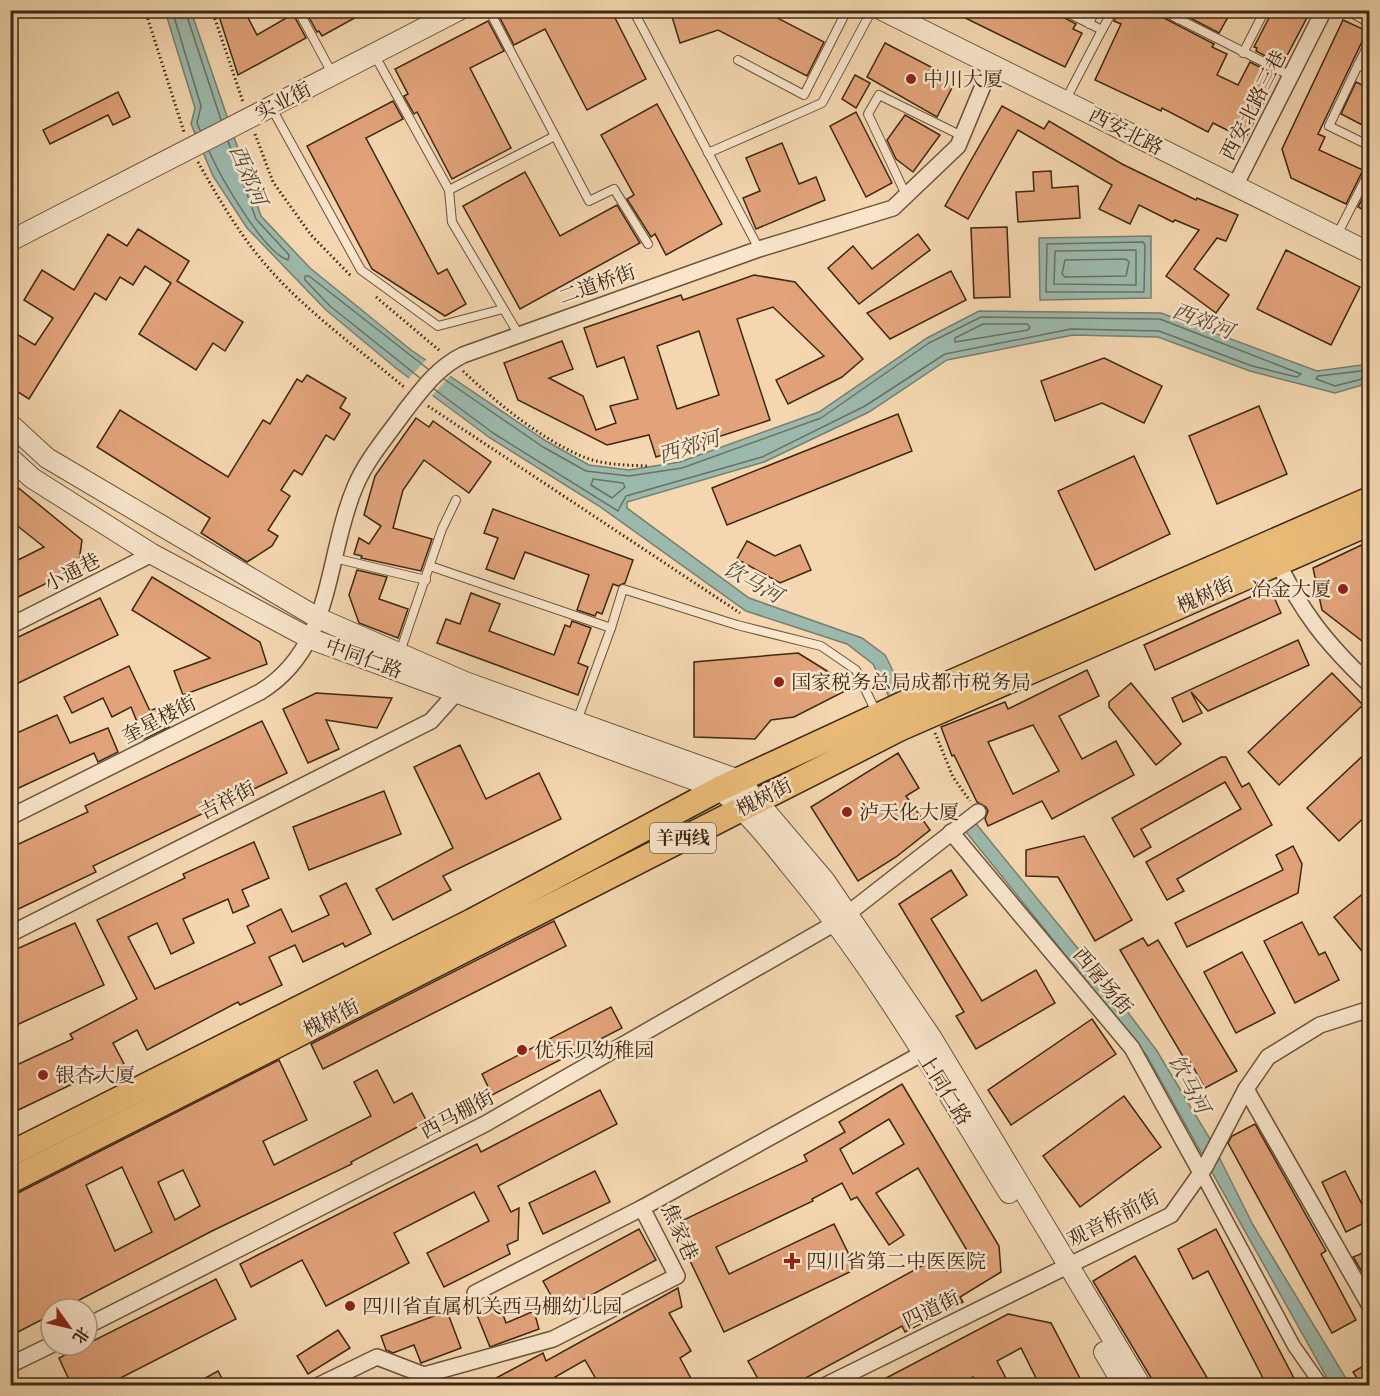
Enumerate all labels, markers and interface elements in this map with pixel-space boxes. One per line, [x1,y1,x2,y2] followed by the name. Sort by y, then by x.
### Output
[1212,45,1293,165] street label: 西安北路三巷
[923,64,1003,93] place label: 中川大厦
[904,72,918,86] marker: 中川大厦
[249,74,316,127] street label: 实业街
[1084,99,1168,162] street label: 西安北路
[222,140,277,214] water label: 西郊河
[554,256,639,311] street label: 二道桥街
[1168,295,1242,348] water label: 西郊河
[654,421,727,471] water label: 西郊河
[38,545,105,598] street label: 小通巷
[718,553,792,612] water label: 饮马河
[1171,569,1238,620] street label: 槐树街
[1251,574,1331,603] place label: 冶金大厦
[1336,582,1350,596] marker: 冶金大厦
[322,630,407,685] street label: 中同仁路
[791,667,1031,696] place label: 国家税务总局成都市税务局
[772,675,786,689] marker: 国家税务总局成都市税务局
[117,687,201,750] street label: 奎星楼街
[730,770,797,823] street label: 槐树街
[193,773,260,826] street label: 吉祥街
[859,797,959,826] place label: 泸天化大厦
[840,805,854,819] marker: 泸天化大厦
[650,823,716,853] road number: 羊西线
[1067,941,1140,1021] street label: 西屠场街
[297,991,364,1044] street label: 槐树街
[534,1035,654,1064] place label: 优乐贝幼稚园
[515,1043,529,1057] marker: 优乐贝幼稚园
[912,1047,979,1130] street label: 上同仁路
[1161,1049,1220,1122] water label: 饮马河
[55,1060,135,1089] place label: 银杏大厦
[36,1068,50,1082] marker: 银杏大厦
[415,1082,499,1145] street label: 西马棚街
[1062,1182,1164,1253] street label: 观音桥前街
[655,1198,706,1265] street label: 焦家巷
[806,1246,986,1275] place label: 四川省第二中医医院
[783,1252,801,1270] marker: 四川省第二中医医院
[897,1282,964,1335] street label: 四道街
[362,1291,622,1320] place label: 四川省直属机关西马棚幼儿园
[39,1297,99,1357] north arrow
[343,1299,357,1313] marker: 四川省直属机关西马棚幼儿园
[67,1322,96,1349] text: 北

